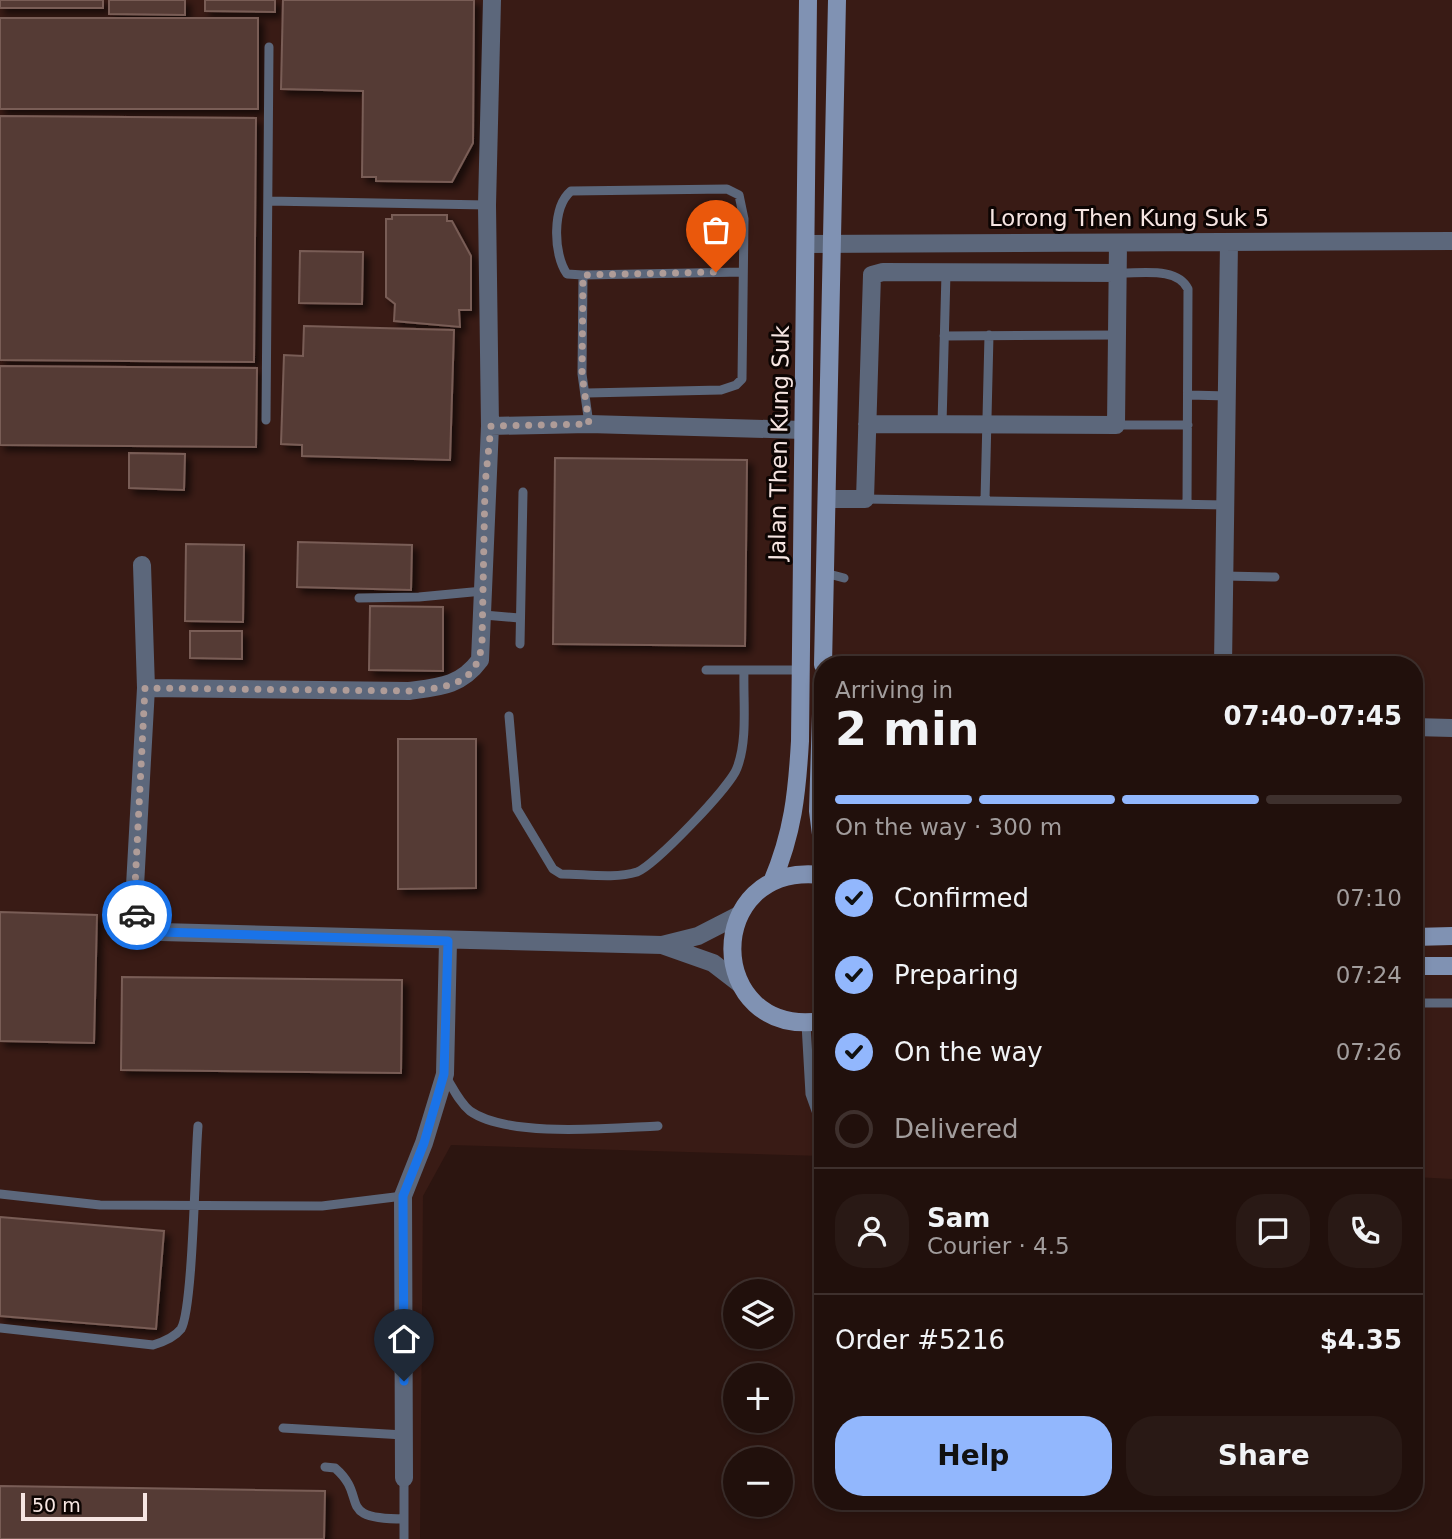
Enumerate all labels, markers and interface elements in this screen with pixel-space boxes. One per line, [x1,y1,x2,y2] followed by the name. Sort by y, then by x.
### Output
[686,200,746,272] pin
[989,205,1269,231] street label: Lorong Then Kung Suk 5
[697,211,735,249] icon: bag
[764,324,794,563] street label: Jalan Then Kung Suk
[835,677,953,703] text: Arriving in
[1223,701,1402,731] text: 07:40–07:45
[835,702,979,756] text: 2 min
[835,814,1062,840] text: On the way · 300 m
[835,879,873,917] icon: check
[102,880,172,950] courier
[894,883,1029,913] text: Confirmed
[1336,885,1402,911] text: 07:10
[118,896,156,934] icon: car
[835,956,873,994] icon: check
[894,960,1019,990] text: Preparing
[1336,962,1402,988] text: 07:24
[835,1033,873,1071] icon: check
[894,1037,1043,1067] text: On the way
[1336,1039,1402,1065] text: 07:26
[894,1114,1018,1144] text: Delivered
[835,1194,909,1268] button: person
[1236,1194,1310,1268] button: chat
[1328,1194,1402,1268] button: phone
[927,1203,990,1233] text: Sam
[927,1233,1070,1259] text: Courier · 4.5
[723,1279,793,1517] map controls
[723,1279,793,1349] button: layers
[374,1309,434,1381] pin
[385,1320,423,1358] icon: home
[835,1325,1005,1355] text: Order #5216
[1320,1325,1402,1355] text: $4.35
[723,1363,793,1433] button: +
[835,1416,1112,1496] button: Help
[1126,1416,1402,1496] button: Share
[723,1447,793,1517] button: −
[21,1490,147,1522] scale bar
[32,1494,81,1516] text: 50 m

